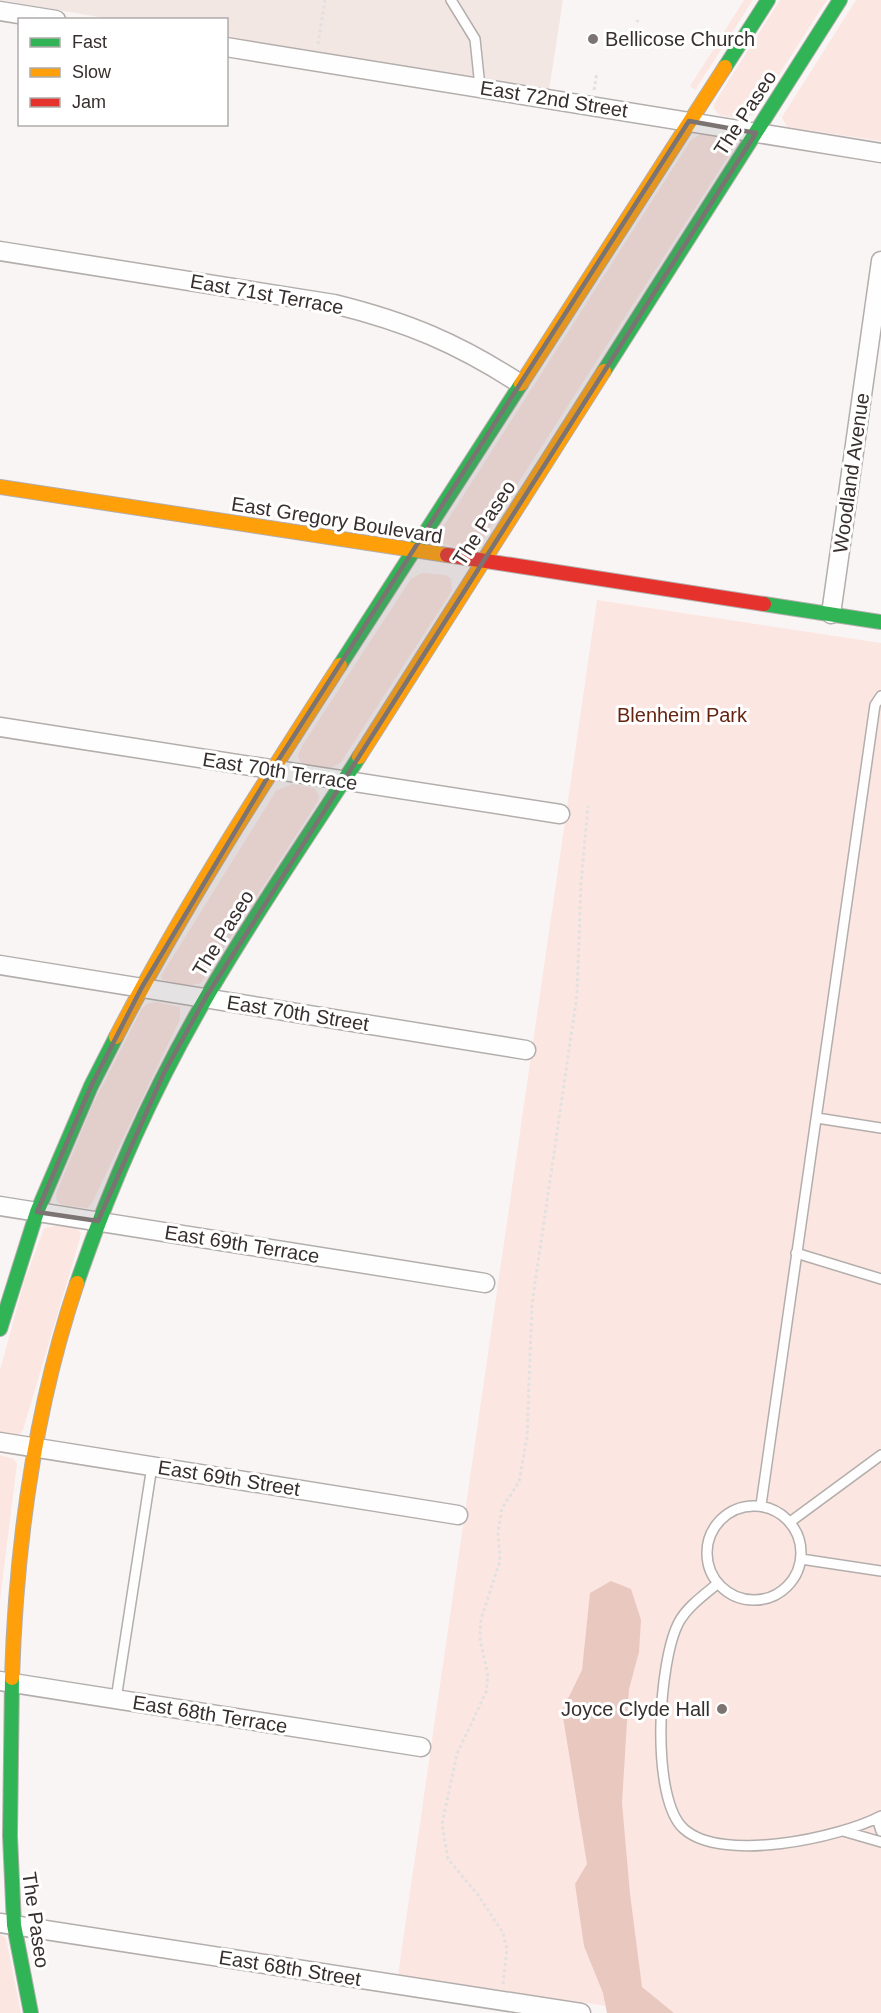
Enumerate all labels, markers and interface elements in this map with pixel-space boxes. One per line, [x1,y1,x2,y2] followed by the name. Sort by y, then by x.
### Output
[18,18,228,126] legend
[605,28,755,50] place label: Bellicose Church
[72,32,107,52] text: Fast
[586,32,600,46] marker: Bellicose Church
[72,62,112,82] text: Slow
[709,66,781,160] street label: The Paseo
[479,76,630,122] street label: East 72nd Street
[72,92,106,112] text: Jam
[189,270,345,318] street label: East 71st Terrace
[829,391,873,555] street label: Woodland Avenue
[448,476,520,570] street label: The Paseo
[230,492,444,548] street label: East Gregory Boulevard
[617,704,748,726] park label: Blenheim Park
[201,748,359,794] street label: East 70th Terrace
[188,886,258,980] street label: The Paseo
[225,991,371,1035] street label: East 70th Street
[163,1221,321,1267] street label: East 69th Terrace
[156,1456,302,1500] street label: East 69th Street
[131,1691,289,1737] street label: East 68th Terrace
[561,1698,710,1720] place label: Joyce Clyde Hall
[715,1702,729,1716] marker: Joyce Clyde Hall
[18,1871,54,1969] street label: The Paseo
[217,1946,363,1990] street label: East 68th Street

